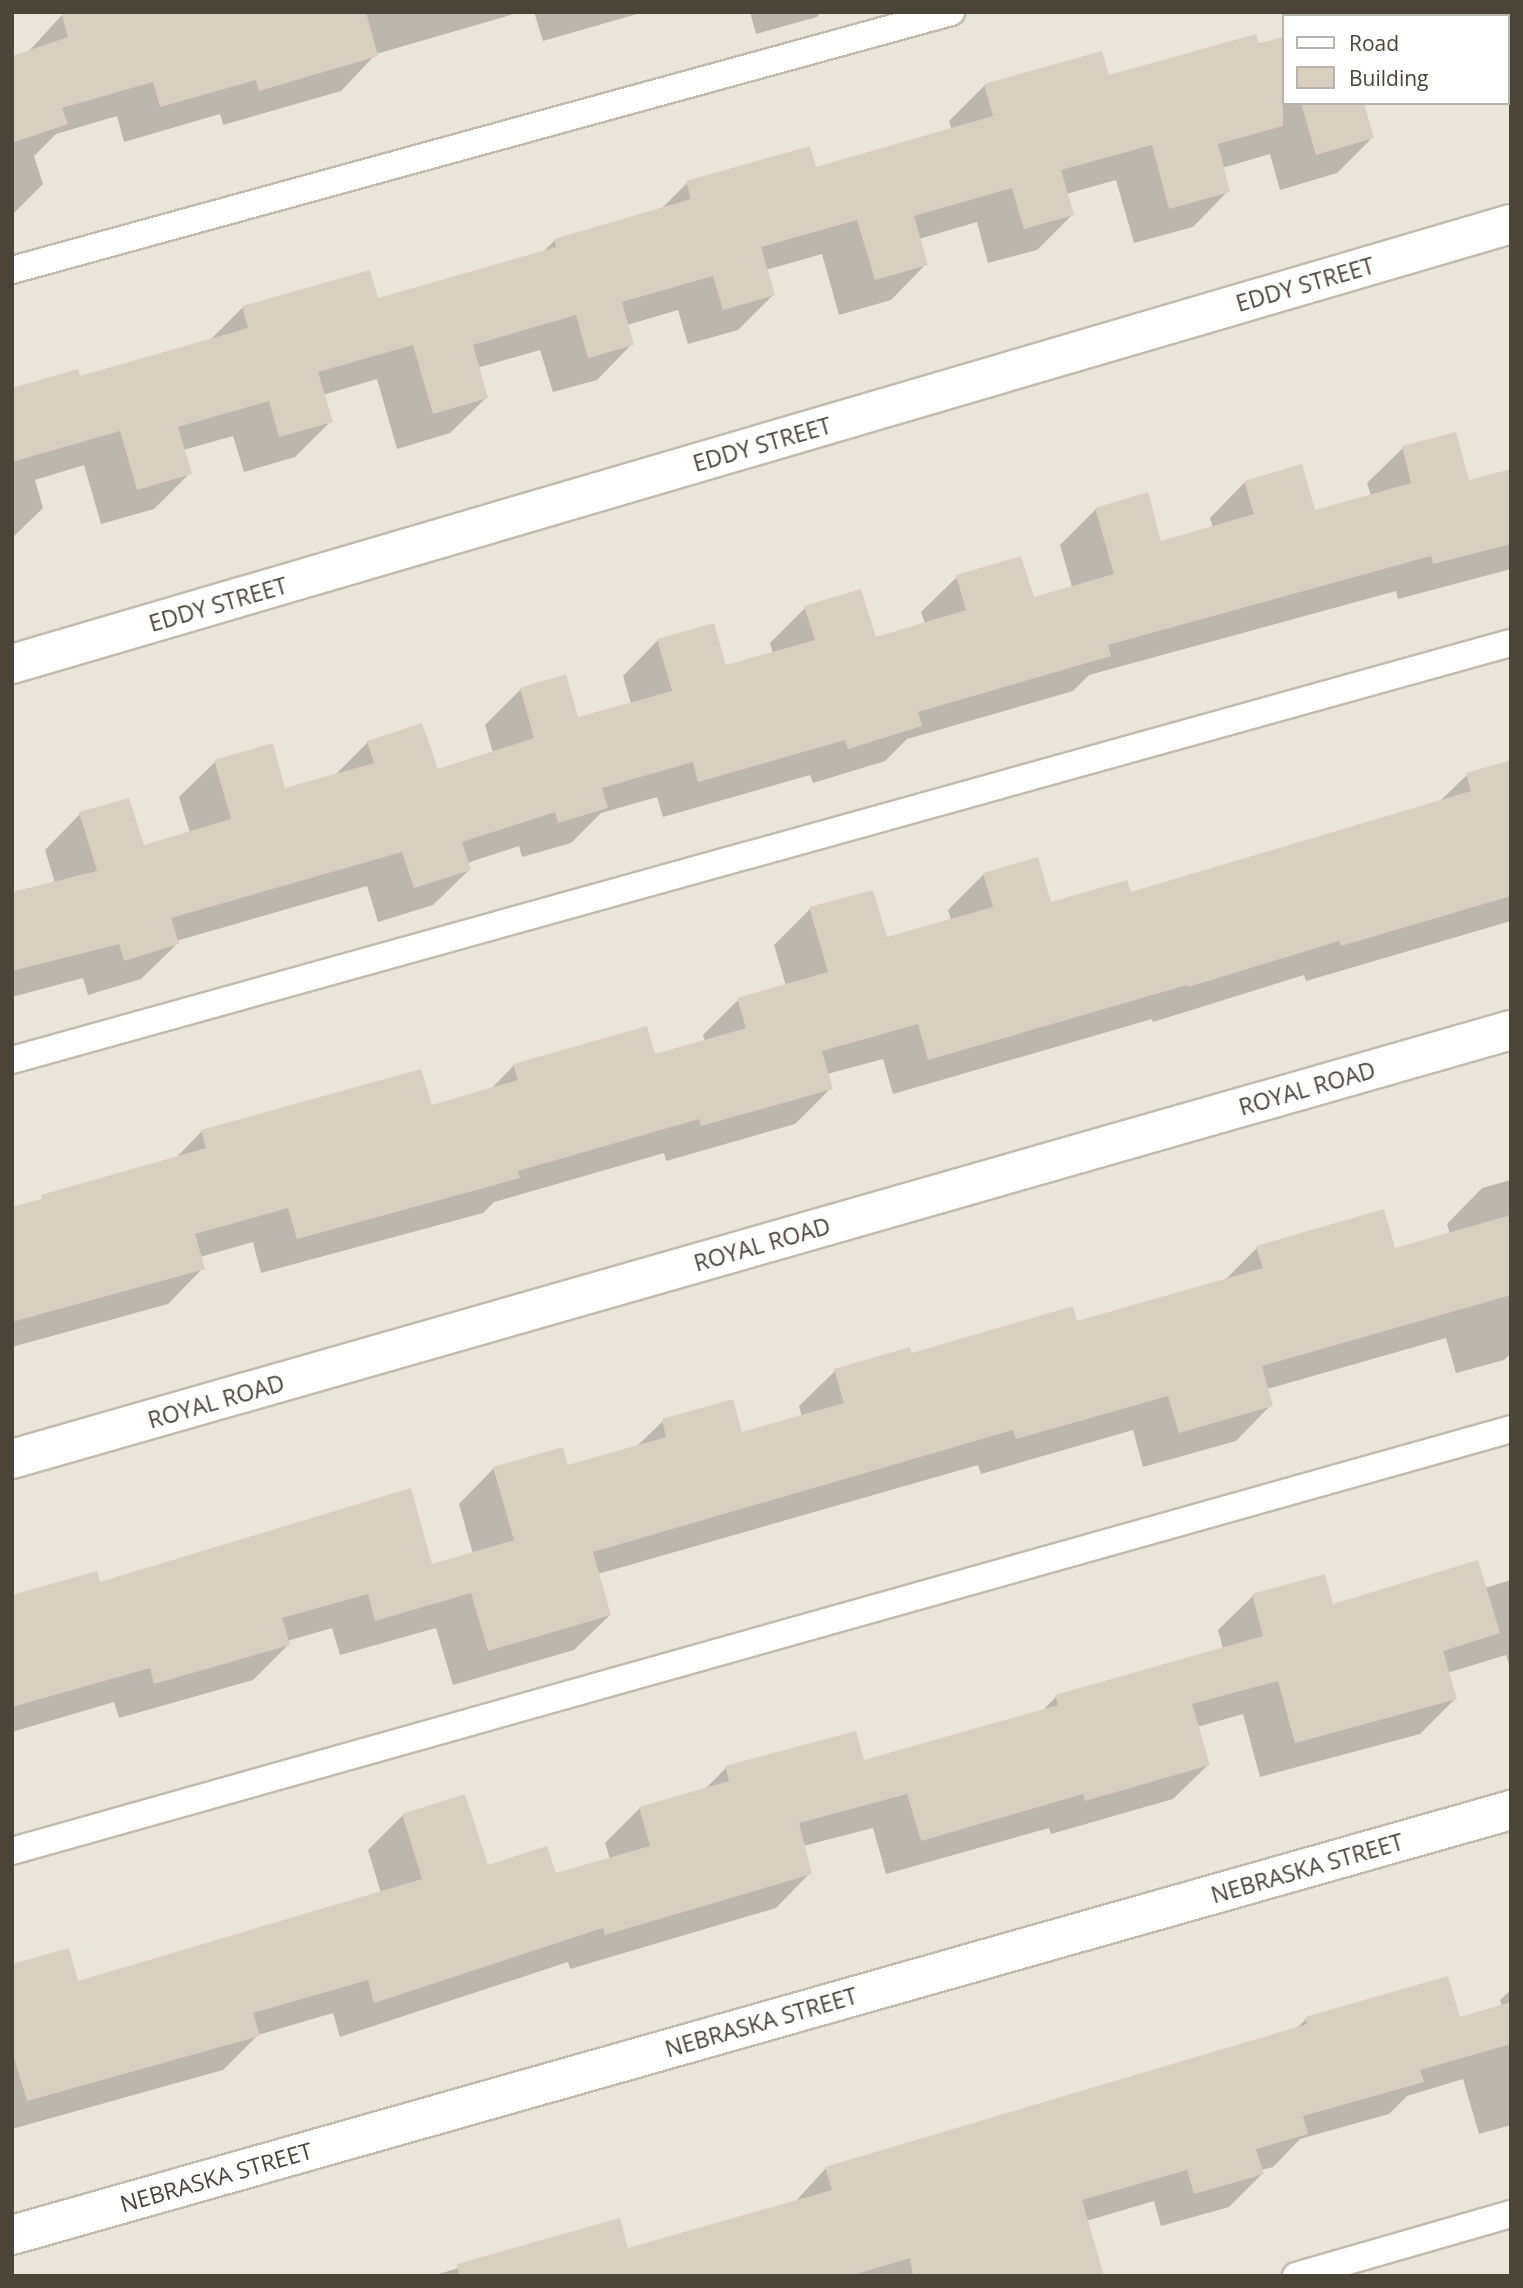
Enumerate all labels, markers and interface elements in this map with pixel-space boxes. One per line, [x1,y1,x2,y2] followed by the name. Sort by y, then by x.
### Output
[1282,14,1509,105] legend
[1349,29,1399,57] text: Road
[1349,64,1428,92] text: Building
[1233,251,1377,317] street label: EDDY STREET
[690,411,834,477] street label: EDDY STREET
[146,571,290,637] street label: EDDY STREET
[1236,1055,1378,1121] street label: ROYAL ROAD
[691,1211,833,1277] street label: ROYAL ROAD
[145,1368,287,1434] street label: ROYAL ROAD
[1208,1827,1406,1909] street label: NEBRASKA STREET
[662,1981,860,2063] street label: NEBRASKA STREET
[117,2136,315,2218] street label: NEBRASKA STREET

